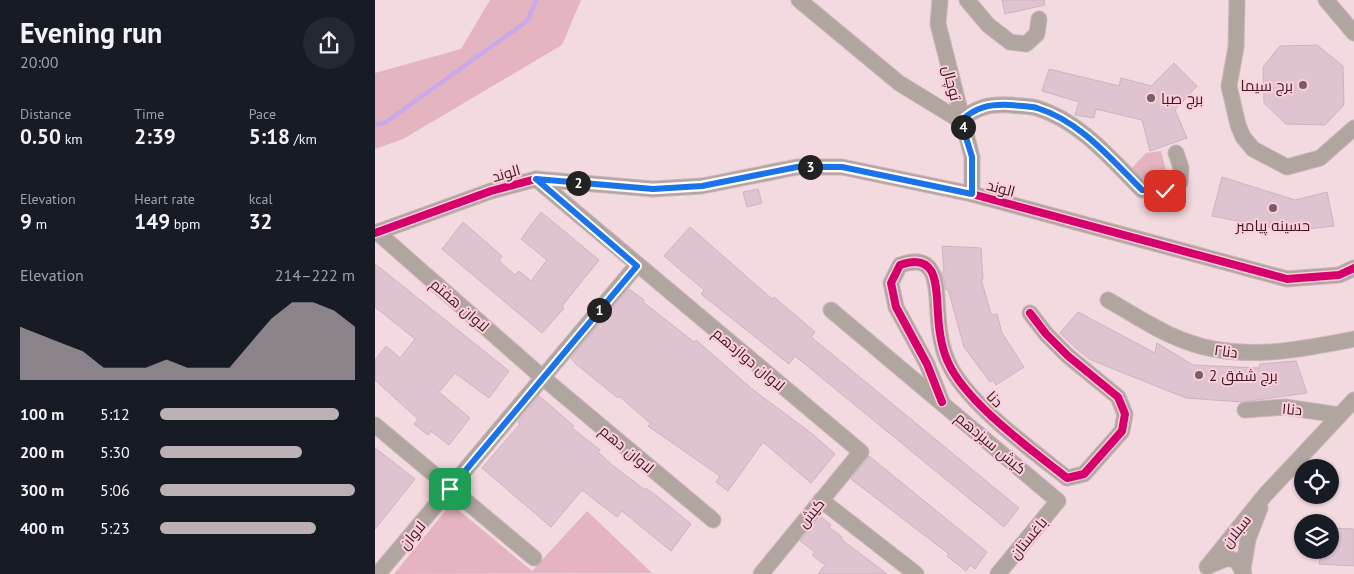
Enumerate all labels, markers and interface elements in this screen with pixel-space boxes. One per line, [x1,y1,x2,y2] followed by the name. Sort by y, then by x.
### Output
[20,14,162,51] text: Evening run
[303,17,355,69] button: share
[20,52,58,72] text: 20:00
[938,64,966,103] street label: توچال
[1240,76,1293,97] place label: برج سیما
[1297,79,1309,91] marker: برج سیما
[1161,89,1203,110] place label: برج صبا
[1145,92,1157,104] marker: برج صبا
[20,105,71,123] text: Distance
[134,105,164,123] text: Time
[249,105,276,123] text: Pace
[951,114,975,140] pin: 4
[960,118,967,136] text: 4
[20,123,61,150] text: 0.50
[134,123,176,150] text: 2:39
[249,123,290,150] text: 5:18
[61,130,83,148] text: km
[290,130,317,148] text: /km
[797,154,823,180] pin: 3
[807,158,814,176] text: 3
[490,160,522,186] street label: الوند
[565,170,591,196] pin: 2
[1144,170,1186,212] pin
[575,174,582,192] text: 2
[985,175,1017,201] street label: الوند
[1151,177,1179,205] icon: check
[20,190,76,208] text: Elevation
[134,190,195,208] text: Heart rate
[249,190,273,208] text: kcal
[1267,202,1279,214] marker: حسینه پیامبر
[20,208,32,235] text: 9
[134,208,170,235] text: 149
[249,208,272,235] text: 32
[32,215,47,233] text: m
[170,215,200,233] text: bpm
[1235,216,1310,236] place label: حسینه پیامبر
[20,265,84,285] text: Elevation
[275,265,355,285] text: 214–222 m
[426,274,493,336] street label: لاوان هفتم
[587,298,611,322] pin: 1
[596,301,603,319] text: 1
[708,323,789,395] street label: لاوان دوازدهم
[1213,340,1239,362] street label: دنا۲
[1209,366,1278,387] place label: برج شفق 2
[1193,369,1205,381] marker: برج شفق 2
[983,387,1007,411] street label: دنا
[1281,399,1303,419] street label: دنا۱
[20,404,64,424] text: 100 m
[100,404,130,424] text: 5:12
[951,408,1030,479] street label: کیش سیزدهم
[595,421,658,478] street label: لاوان دهم
[20,442,64,462] text: 200 m
[100,442,130,462] text: 5:30
[1294,459,1339,559] map controls
[1294,459,1339,504] button: locate
[429,468,471,510] pin
[436,475,464,503] icon: arrive
[20,480,64,500] text: 300 m
[100,480,130,500] text: 5:06
[793,494,829,532] street label: کیش
[1217,511,1256,552] street label: سبلان
[1005,513,1052,564] street label: باغستان
[1294,514,1339,559] button: layers
[394,517,430,554] street label: لاوان
[20,518,64,538] text: 400 m
[100,518,130,538] text: 5:23

